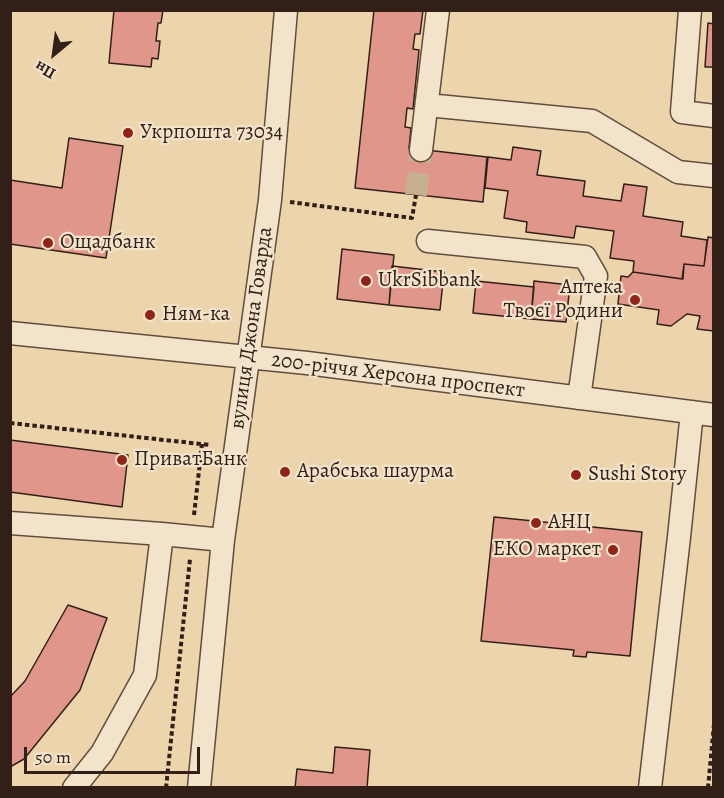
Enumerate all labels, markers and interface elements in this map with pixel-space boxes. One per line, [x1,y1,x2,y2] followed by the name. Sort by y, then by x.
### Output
[24,24,84,84] north arrow
[31,55,60,84] text: Пн
[140,120,283,146] place label: Укрпошта 73034
[121,126,135,140] marker: Укрпошта 73034
[225,225,279,431] street label: вулиця Джона Говарда
[60,230,156,256] place label: Ощадбанк
[41,236,55,250] marker: Ощадбанк
[378,268,481,294] place label: UkrSibbank
[359,274,373,288] marker: UkrSibbank
[503,275,623,325] place label: Аптека Твоєї Родини
[628,293,642,307] marker: Аптека Твоєї Родини
[162,302,230,328] place label: Ням-ка
[143,308,157,322] marker: Ням-ка
[270,348,526,404] street label: 200-річчя Херсона проспект
[134,447,247,473] place label: ПриватБанк
[115,453,129,467] marker: ПриватБанк
[297,459,454,485] place label: Арабська шаурма
[588,462,686,488] place label: Sushi Story
[278,465,292,479] marker: Арабська шаурма
[569,468,583,482] marker: Sushi Story
[548,510,591,536] place label: АНЦ
[529,516,543,530] marker: АНЦ
[493,537,601,563] place label: ЕКО маркет
[606,543,620,557] marker: ЕКО маркет
[27,735,202,773] scale bar
[35,745,71,769] text: 50 m

